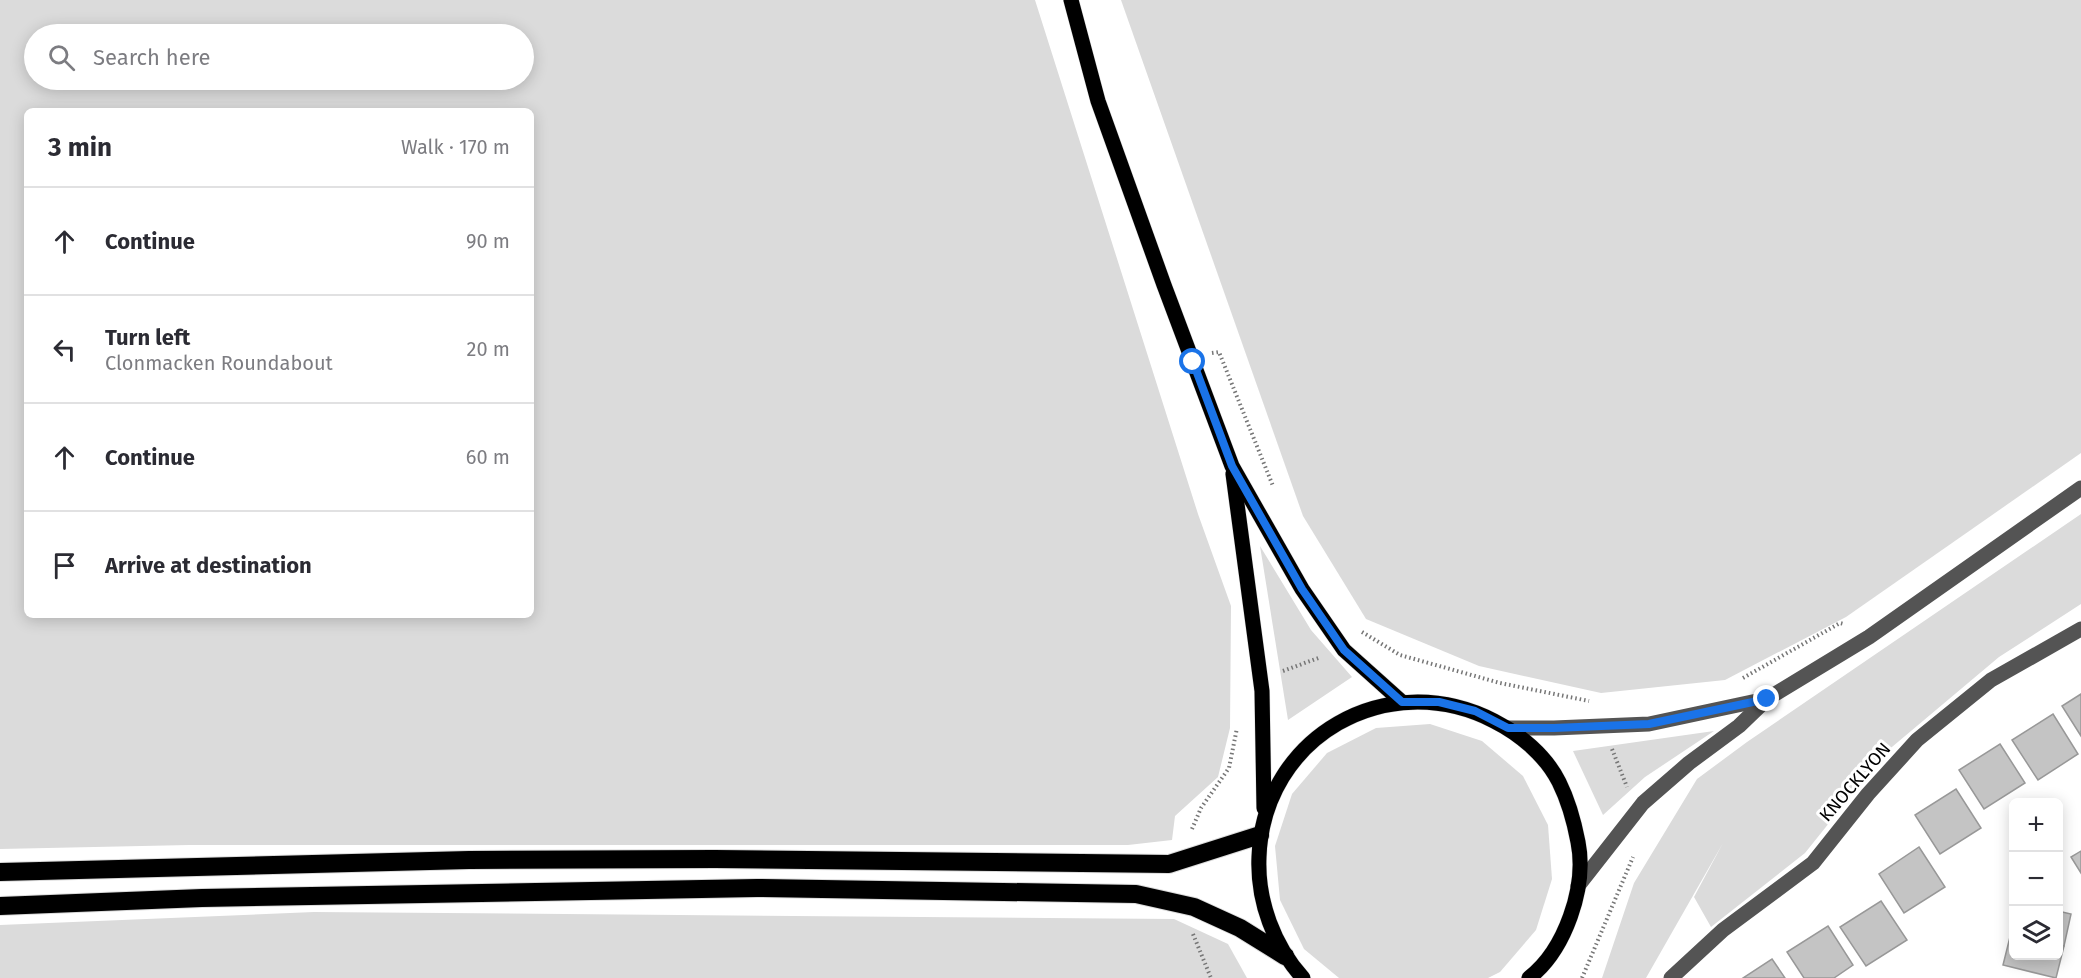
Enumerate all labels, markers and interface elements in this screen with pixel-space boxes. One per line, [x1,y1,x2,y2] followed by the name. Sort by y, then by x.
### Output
[24,24,534,90] search box
[45,41,78,74] icon: search
[93,44,211,71] text: Search here
[48,132,112,163] text: 3 min
[401,135,510,159] text: Walk · 170 m
[48,225,81,258] icon: ahead
[105,228,195,255] text: Continue
[466,229,510,253] text: 90 m
[105,324,190,351] text: Turn left
[48,333,81,366] icon: left
[467,337,510,361] text: 20 m
[1179,348,1205,374] route start
[105,351,333,375] text: Clonmacken Roundabout
[48,441,81,474] icon: ahead
[105,444,195,471] text: Continue
[466,445,510,469] text: 60 m
[48,549,81,582] icon: arrive
[105,552,312,579] text: Arrive at destination
[1753,685,1779,711] route end
[1815,738,1895,826] street label: KNOCKLYON
[2009,798,2063,960] map controls
[2009,798,2063,852] button: +
[2009,852,2063,906] button: −
[2009,906,2063,960] button: layers

